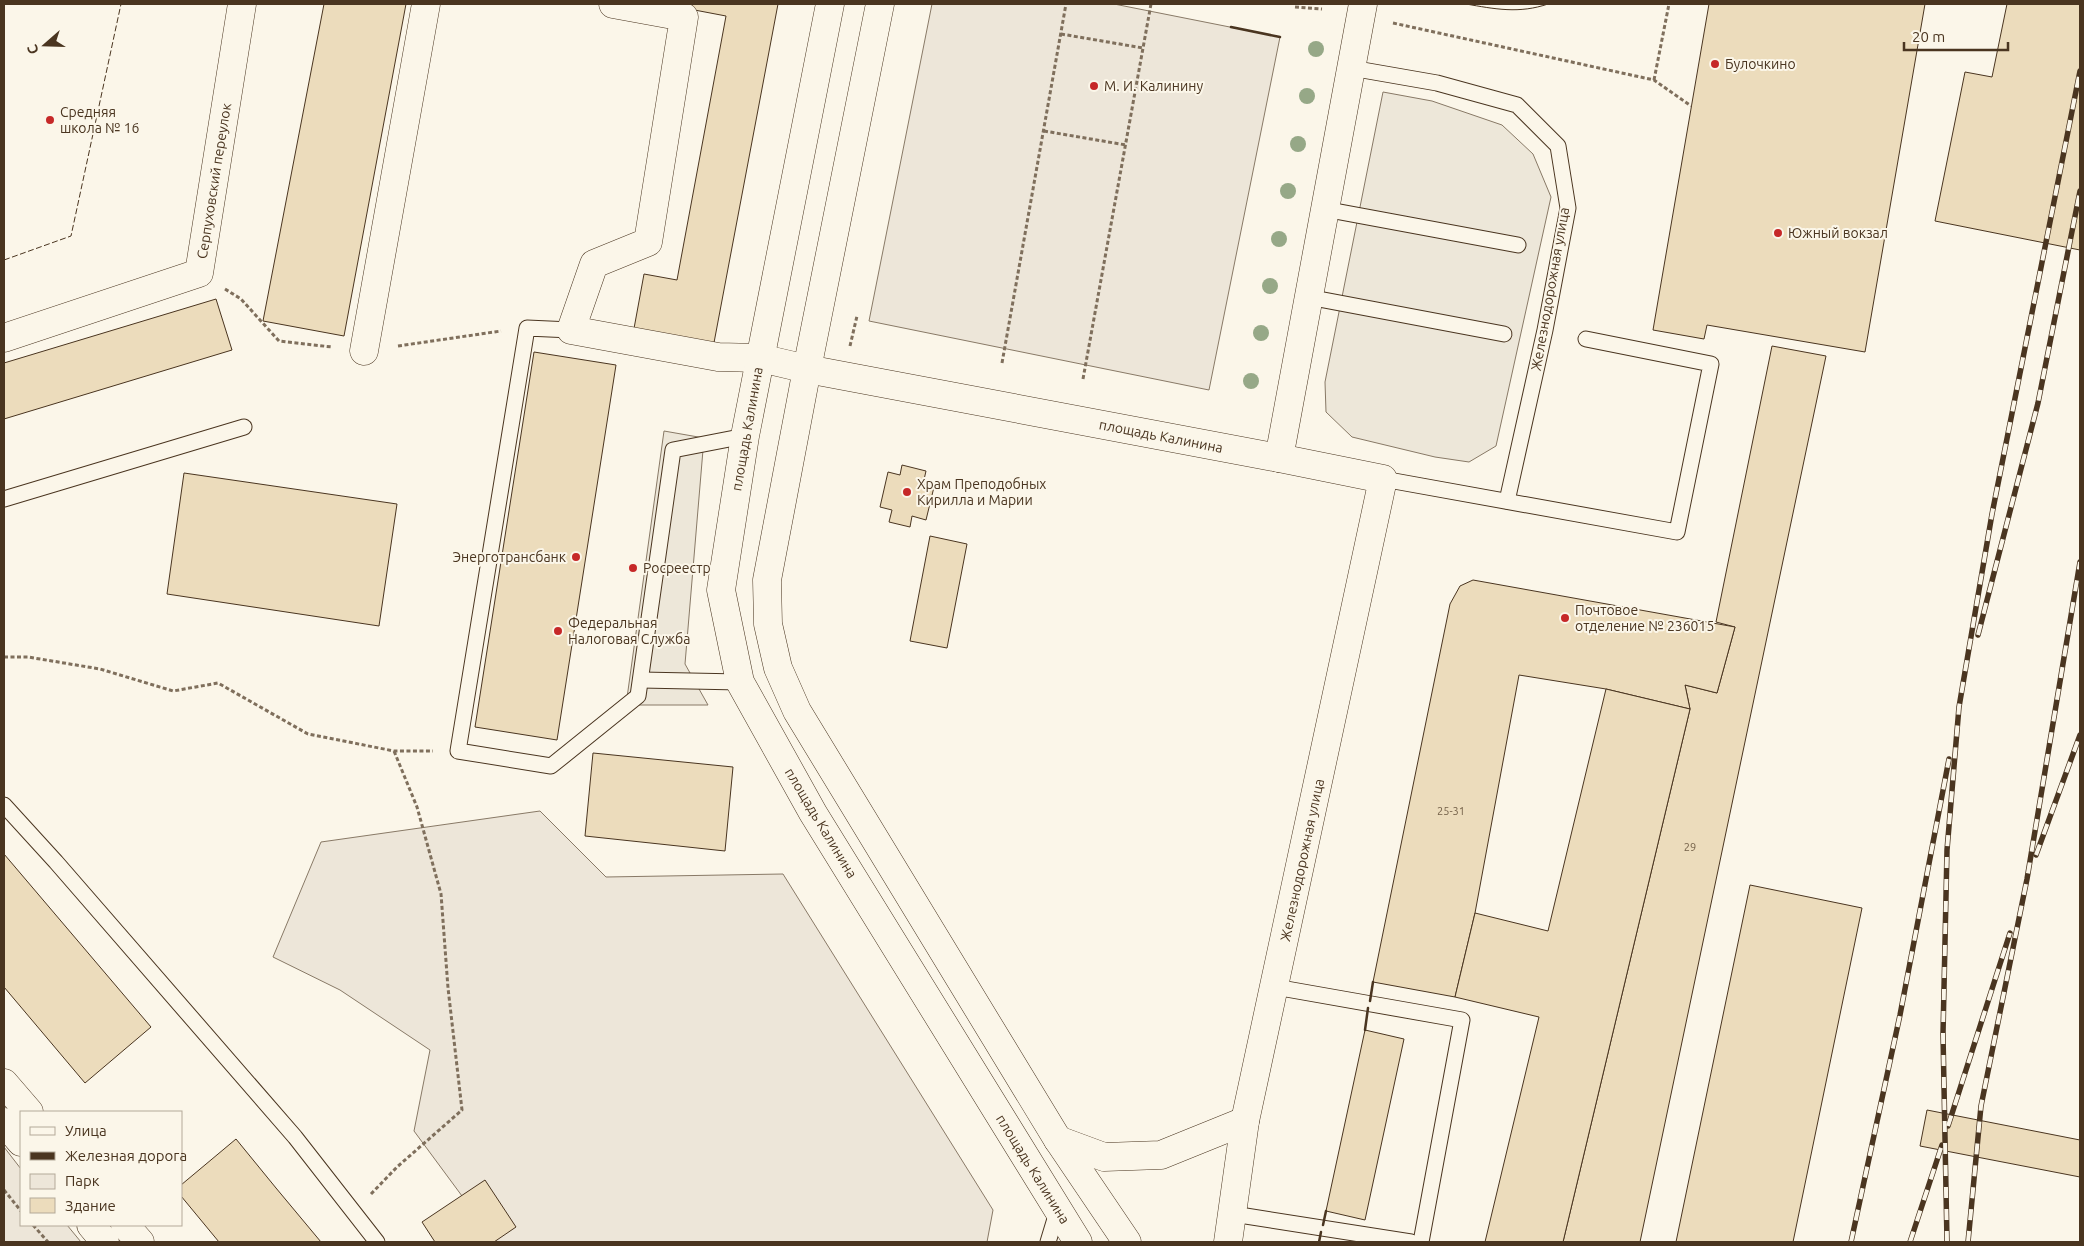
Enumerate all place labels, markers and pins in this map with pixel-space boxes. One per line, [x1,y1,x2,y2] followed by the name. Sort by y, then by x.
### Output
[1725,56,1796,72] place label: Булочкино
[1709,58,1721,70] marker: Булочкино
[1104,78,1203,94] place label: М. И. Калинину
[1088,80,1100,92] marker: М. И. Калинину
[60,104,140,136] place label: Средняя школа № 16
[44,114,56,126] marker: Средняя школа № 16
[1788,225,1888,241] place label: Южный вокзал
[1772,227,1784,239] marker: Южный вокзал
[917,476,1046,508] place label: Храм Преподобных Кирилла и Марии
[901,486,913,498] marker: Храм Преподобных Кирилла и Марии
[452,549,566,565] place label: Энерготрансбанк
[570,551,582,563] marker: Энерготрансбанк
[643,560,711,576] place label: Росреестр
[627,562,639,574] marker: Росреестр
[1575,602,1714,634] place label: Почтовое отделение № 236015
[1559,612,1571,624] marker: Почтовое отделение № 236015
[568,615,690,647] place label: Федеральная Налоговая Служба
[552,625,564,637] marker: Федеральная Налоговая Служба

